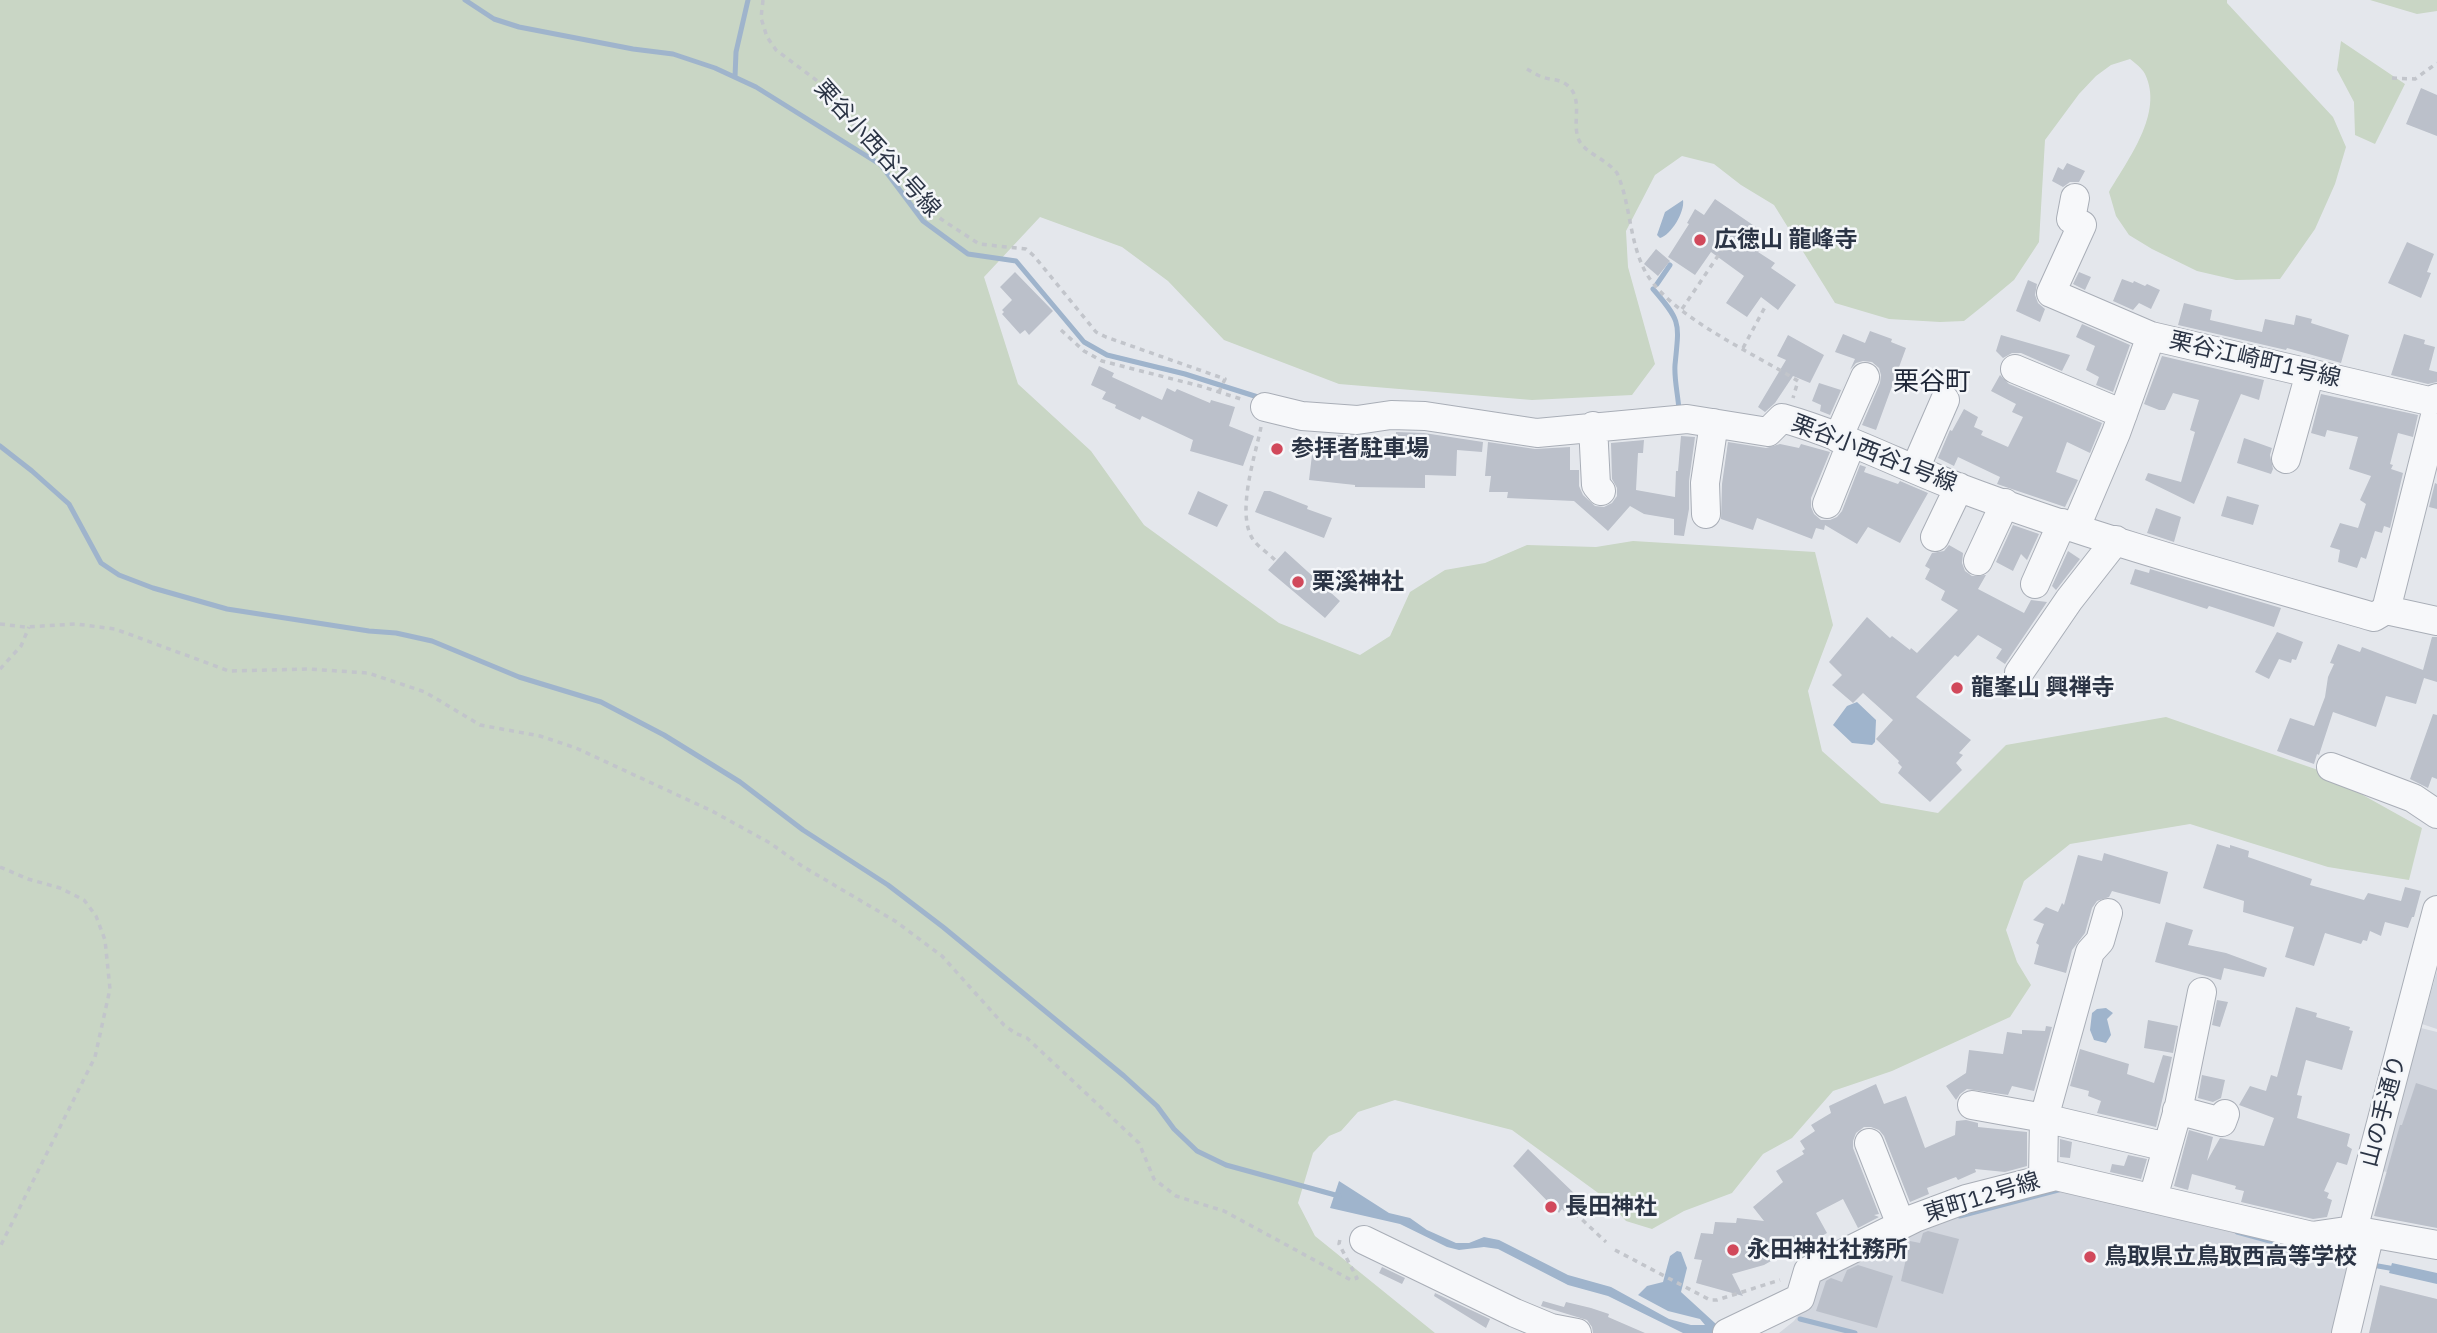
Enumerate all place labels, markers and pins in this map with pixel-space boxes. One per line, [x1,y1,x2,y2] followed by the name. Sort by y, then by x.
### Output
[1714,226,1857,254] place label: 広徳山 龍峰寺
[1692,232,1708,248] marker: 広徳山 龍峰寺
[1291,435,1429,463] place label: 参拝者駐車場
[1269,441,1285,457] marker: 参拝者駐車場
[1312,568,1404,596] place label: 栗溪神社
[1290,574,1306,590] marker: 栗溪神社
[1971,674,2114,702] place label: 龍峯山 興禅寺
[1949,680,1965,696] marker: 龍峯山 興禅寺
[1565,1193,1657,1221] place label: 長田神社
[1543,1199,1559,1215] marker: 長田神社
[1747,1236,1908,1264] place label: 永田神社社務所
[1725,1242,1741,1258] marker: 永田神社社務所
[2104,1243,2357,1271] place label: 鳥取県立鳥取西高等学校
[2082,1249,2098,1265] marker: 鳥取県立鳥取西高等学校

